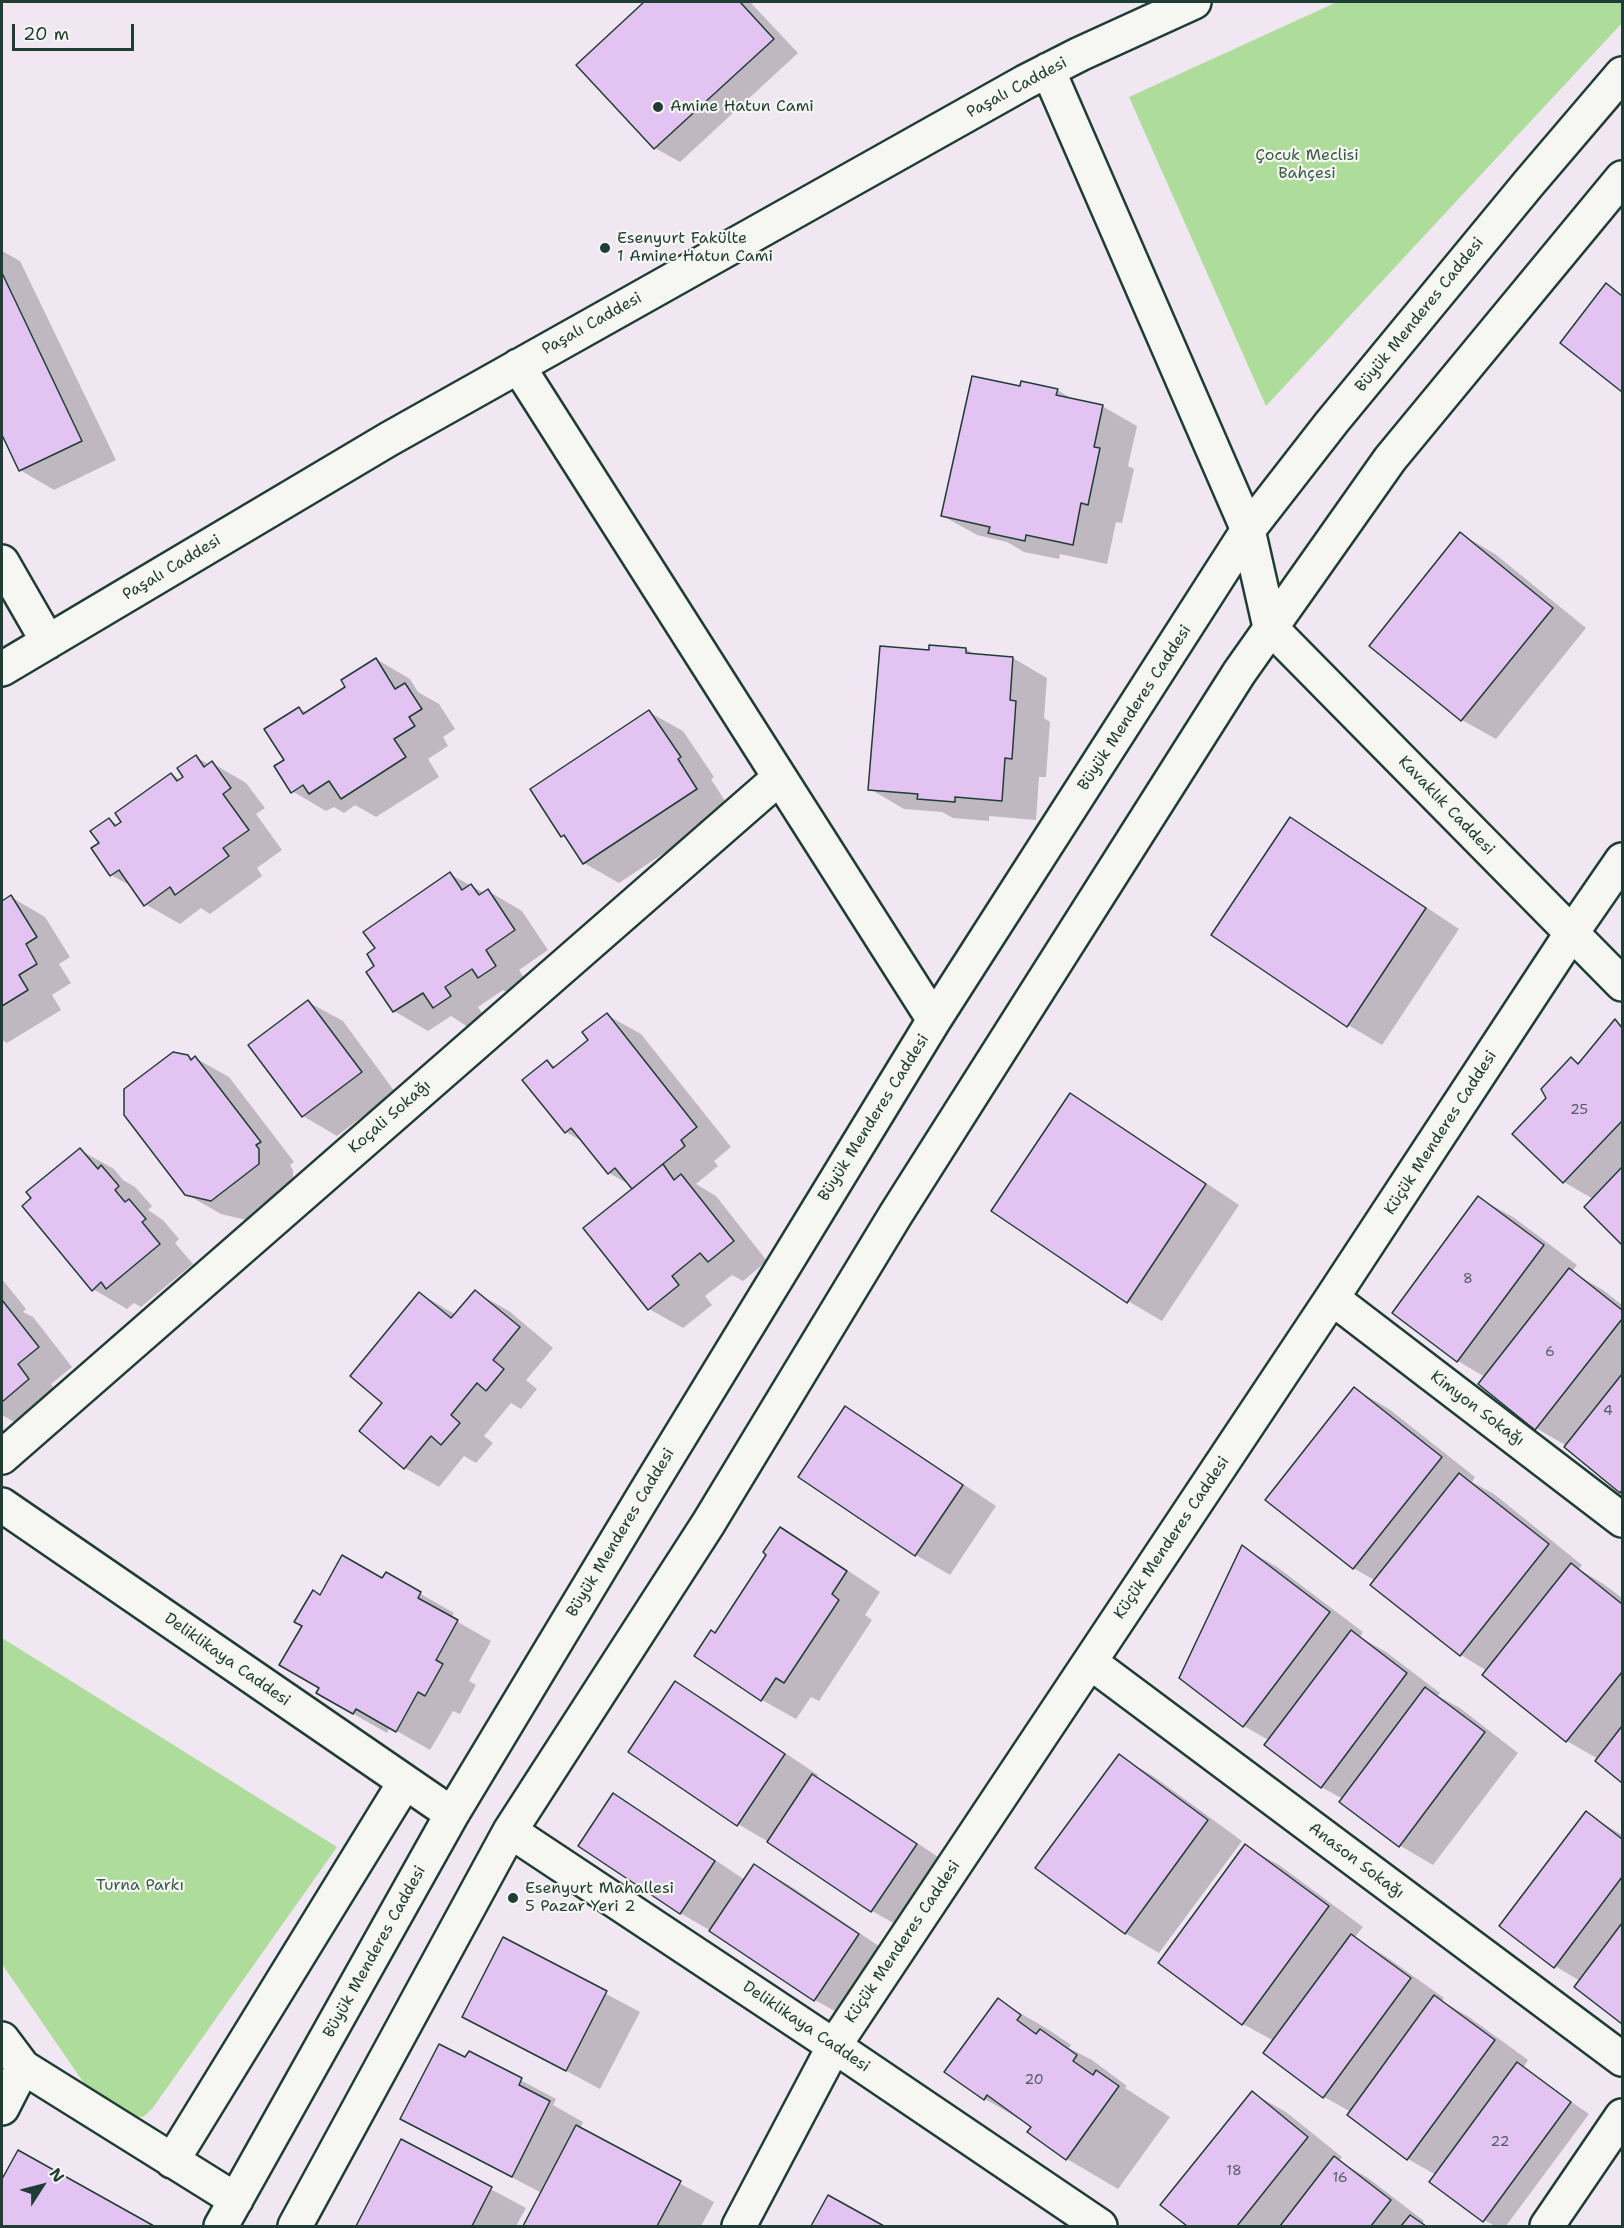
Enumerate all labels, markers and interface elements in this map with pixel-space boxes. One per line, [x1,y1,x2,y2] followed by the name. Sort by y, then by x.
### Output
[15,12,136,50] scale bar
[23,22,69,46] text: 20 m
[963,53,1071,123] street label: Paşalı Caddesi
[670,97,814,117] place label: Amine Hatun Cami
[651,100,665,114] marker: Amine Hatun Cami
[1255,146,1359,184] park label: Çocuk Meclisi Bahçesi
[617,229,773,267] place label: Esenyurt Fakülte 1 Amine Hatun Cami
[1352,234,1488,396] street label: Büyük Menderes Caddesi
[598,241,612,255] marker: Esenyurt Fakülte 1 Amine Hatun Cami
[539,289,645,359] street label: Paşalı Caddesi
[119,531,225,605] street label: Paşalı Caddesi
[1074,622,1196,794] street label: Büyük Menderes Caddesi
[1394,752,1498,860] street label: Kavaklık Caddesi
[815,1031,933,1205] street label: Büyük Menderes Caddesi
[1381,1047,1501,1219] street label: Küçük Menderes Caddesi
[345,1076,435,1158] street label: Koçali Sokağı
[1570,1102,1588,1118] house number: 25
[1463,1271,1473,1287] house number: 8
[1545,1344,1555,1360] house number: 6
[1426,1367,1528,1451] street label: Kimyon Sokağı
[1603,1403,1613,1419] house number: 4
[563,1445,679,1621] street label: Büyük Menderes Caddesi
[1110,1453,1234,1623] street label: Küçük Menderes Caddesi
[160,1609,294,1711] street label: Deliklikaya Caddesi
[1304,1819,1408,1903] street label: Anason Sokağı
[841,1857,965,2027] street label: Küçük Menderes Caddesi
[320,1863,430,2041] street label: Büyük Menderes Caddesi
[96,1876,184,1896] park label: Turna Parkı
[525,1879,674,1917] place label: Esenyurt Mahallesi 5 Pazar Yeri 2
[506,1891,520,1905] marker: Esenyurt Mahallesi 5 Pazar Yeri 2
[739,1977,873,2077] street label: Deliklikaya Caddesi
[1024,2072,1044,2088] house number: 20
[1491,2134,1509,2150] house number: 22
[12,2156,72,2216] north arrow
[1226,2163,1242,2179] house number: 18
[45,2164,69,2186] text: N
[1332,2170,1348,2186] house number: 16

